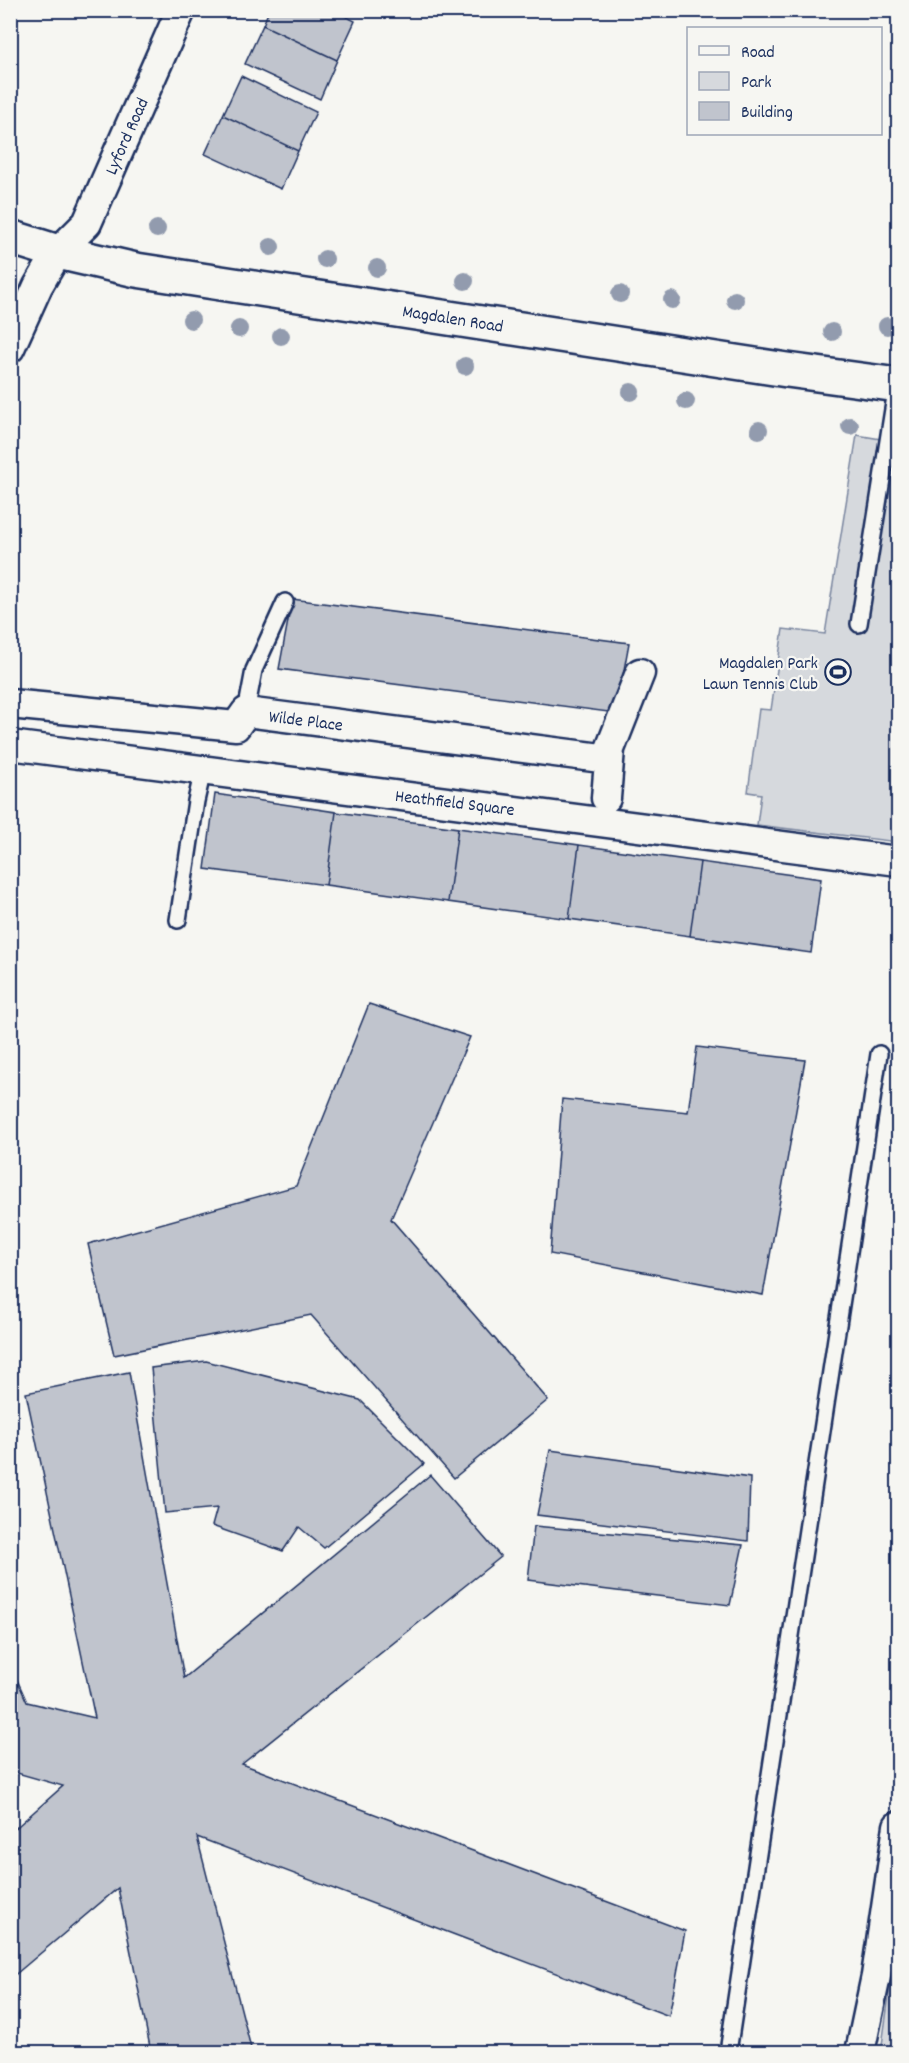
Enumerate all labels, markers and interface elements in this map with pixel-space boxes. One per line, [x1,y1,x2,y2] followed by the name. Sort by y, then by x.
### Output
[687,27,882,135] legend
[741,41,775,66] text: Road
[741,71,772,96] text: Park
[100,95,156,180] street label: Lyford Road
[741,101,793,126] text: Building
[400,300,505,341] street label: Magdalen Road
[703,652,818,698] place label: Magdalen Park Lawn Tennis Club
[823,657,853,687] sports icon: Magdalen Park Lawn Tennis Club
[267,706,344,739] street label: Wilde Place
[393,785,516,824] street label: Heathfield Square

